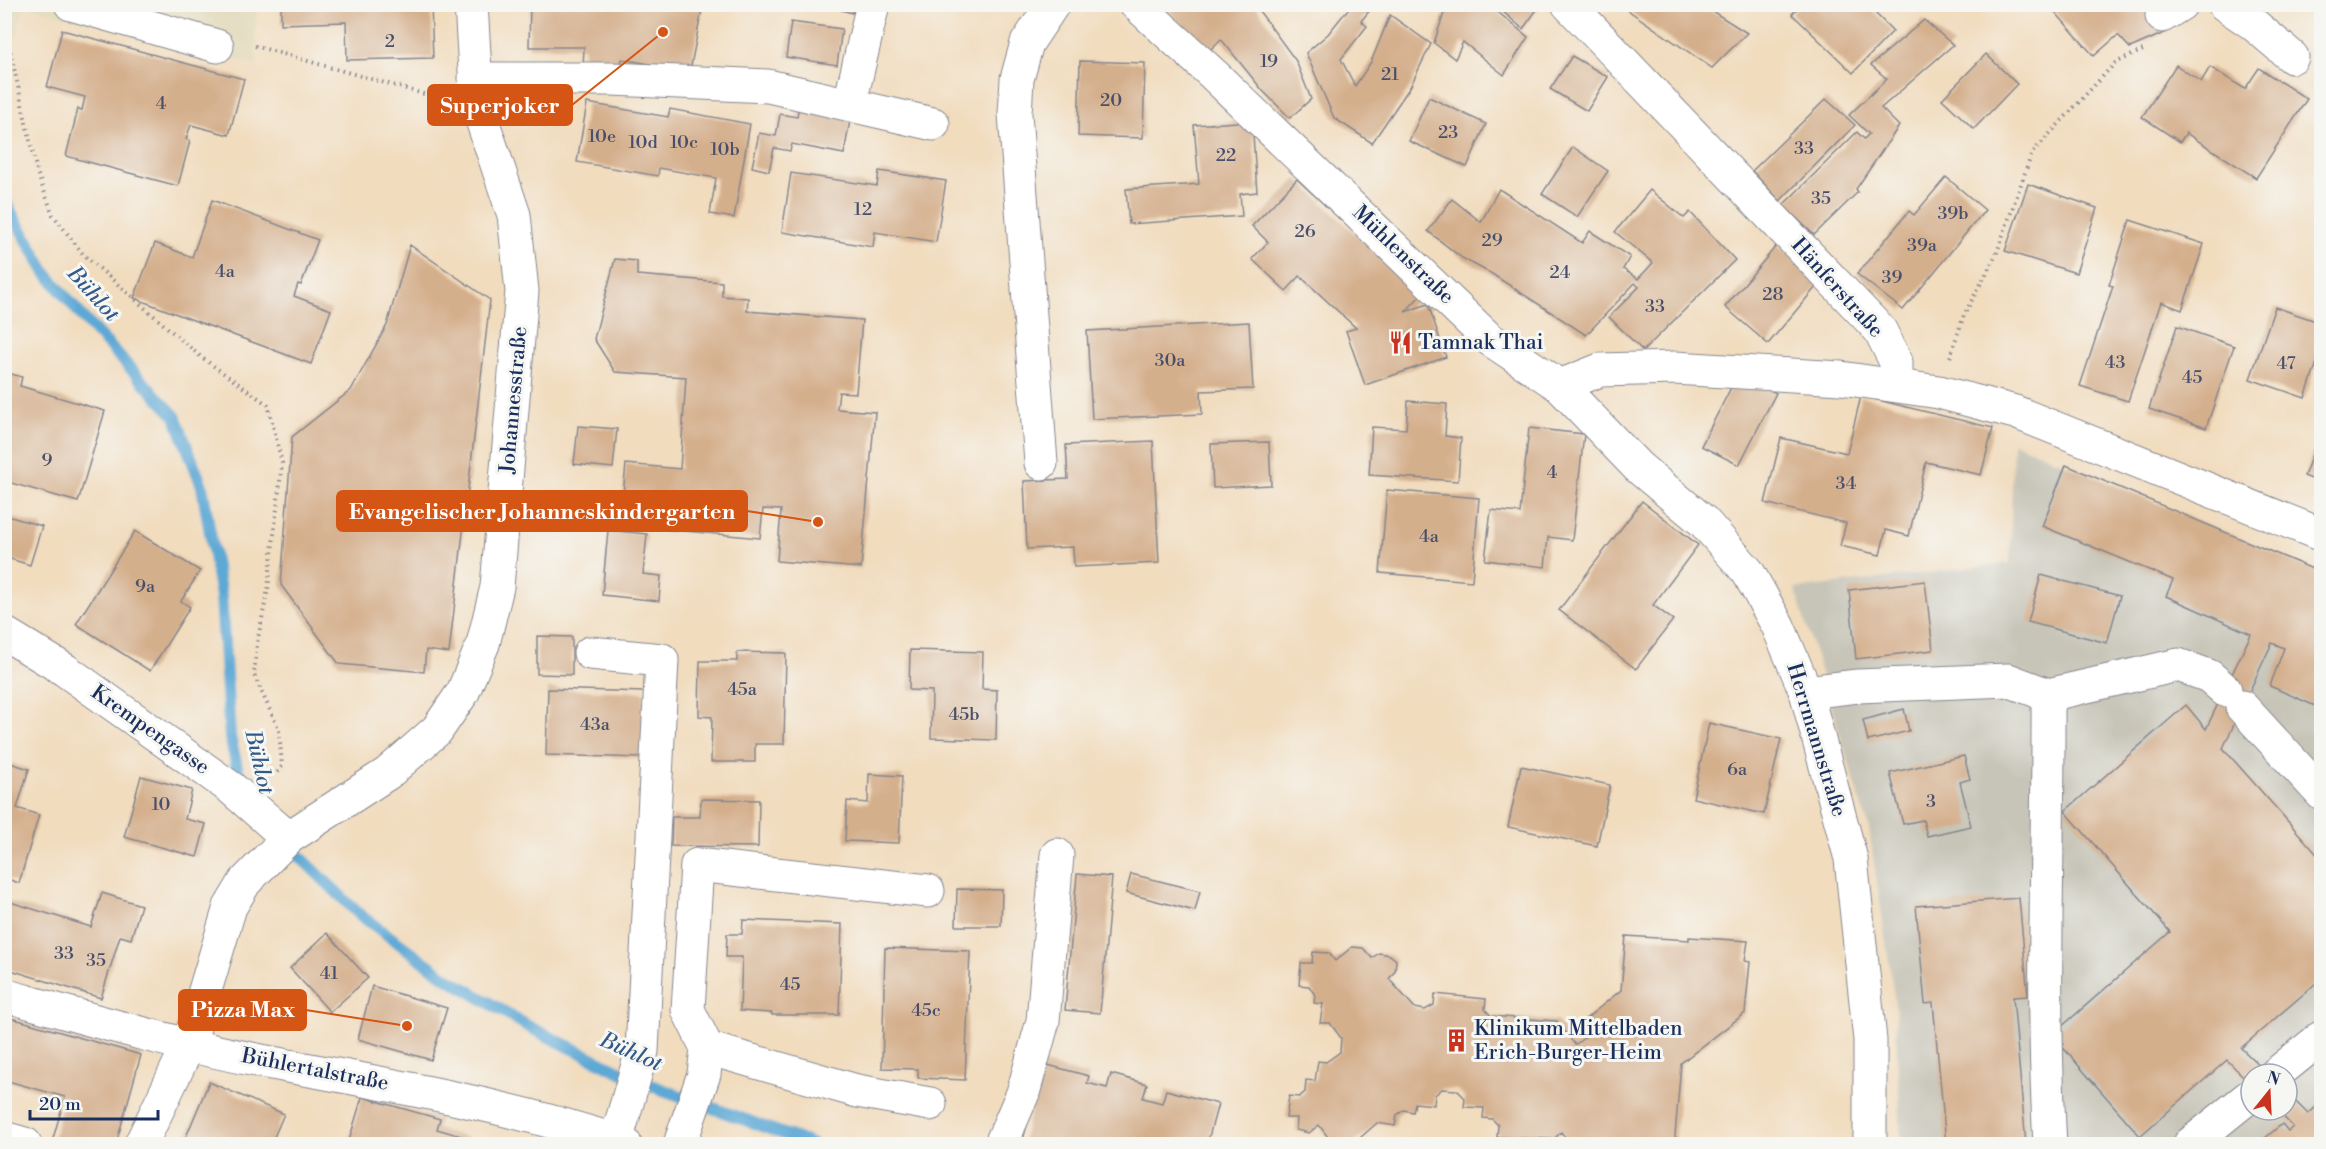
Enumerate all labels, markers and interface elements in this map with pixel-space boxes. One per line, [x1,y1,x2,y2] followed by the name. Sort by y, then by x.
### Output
[385,30,395,53] house number: 2
[1260,50,1278,73] house number: 19
[1381,63,1399,86] house number: 21
[428,85,572,125] callout: Superjoker
[1100,89,1122,112] house number: 20
[156,92,167,115] house number: 4
[440,93,560,120] text: Superjoker
[1438,121,1458,144] house number: 23
[588,125,616,148] house number: 10e
[628,131,658,154] house number: 10d
[670,131,698,154] house number: 10c
[1794,137,1814,160] house number: 33
[710,138,740,161] house number: 10b
[1216,144,1236,167] house number: 22
[1811,187,1831,210] house number: 35
[854,198,872,221] house number: 12
[1347,200,1459,310] street label: Mühlenstraße
[1937,202,1969,225] house number: 39b
[1294,220,1316,243] house number: 26
[1481,229,1503,252] house number: 29
[1785,233,1889,343] street label: Hänferstraße
[1907,234,1938,257] house number: 39a
[60,260,125,328] water label: Bühlot
[215,260,236,283] house number: 4a
[1549,261,1571,284] house number: 24
[1882,266,1903,289] house number: 39
[1762,283,1784,306] house number: 28
[1645,295,1665,318] house number: 33
[495,325,533,476] street label: Johannesstraße
[1387,330,1413,356] restaurant icon: Tamnak Thai
[1418,330,1544,356] place label: Tamnak Thai
[1155,349,1186,372] house number: 30a
[2105,351,2125,374] house number: 43
[2276,352,2296,375] house number: 47
[2182,366,2202,389] house number: 45
[42,449,53,472] house number: 9
[1547,461,1558,484] house number: 4
[1836,472,1857,495] house number: 34
[337,491,747,531] callout: Evangelischer Johanneskindergarten
[349,499,736,526] text: Evangelischer Johanneskindergarten
[1419,525,1440,548] house number: 4a
[135,575,156,598] house number: 9a
[1780,660,1852,820] street label: Herrmannstraße
[727,678,758,701] house number: 45a
[86,680,214,780] street label: Krempengasse
[949,703,979,726] house number: 45b
[580,713,611,736] house number: 43a
[238,726,280,798] water label: Bühlot
[1727,758,1748,781] house number: 6a
[1926,790,1936,813] house number: 3
[151,793,171,816] house number: 10
[54,942,74,965] house number: 33
[86,949,106,972] house number: 35
[320,962,338,985] house number: 41
[780,973,800,996] house number: 45
[179,990,306,1030] callout: Pizza Max
[191,997,295,1024] text: Pizza Max
[911,999,941,1022] house number: 45c
[1474,1016,1683,1066] place label: Klinikum Mittelbaden Erich-Burger-Heim
[595,1026,667,1078] water label: Bühlot
[1443,1028,1469,1054] building icon: Klinikum Mittelbaden Erich-Burger-Heim
[238,1043,391,1097] street label: Bühlertalstraße
[2239,1062,2299,1122] north arrow
[2264,1067,2283,1090] text: N
[30,1083,158,1121] scale bar
[39,1093,81,1116] text: 20 m

